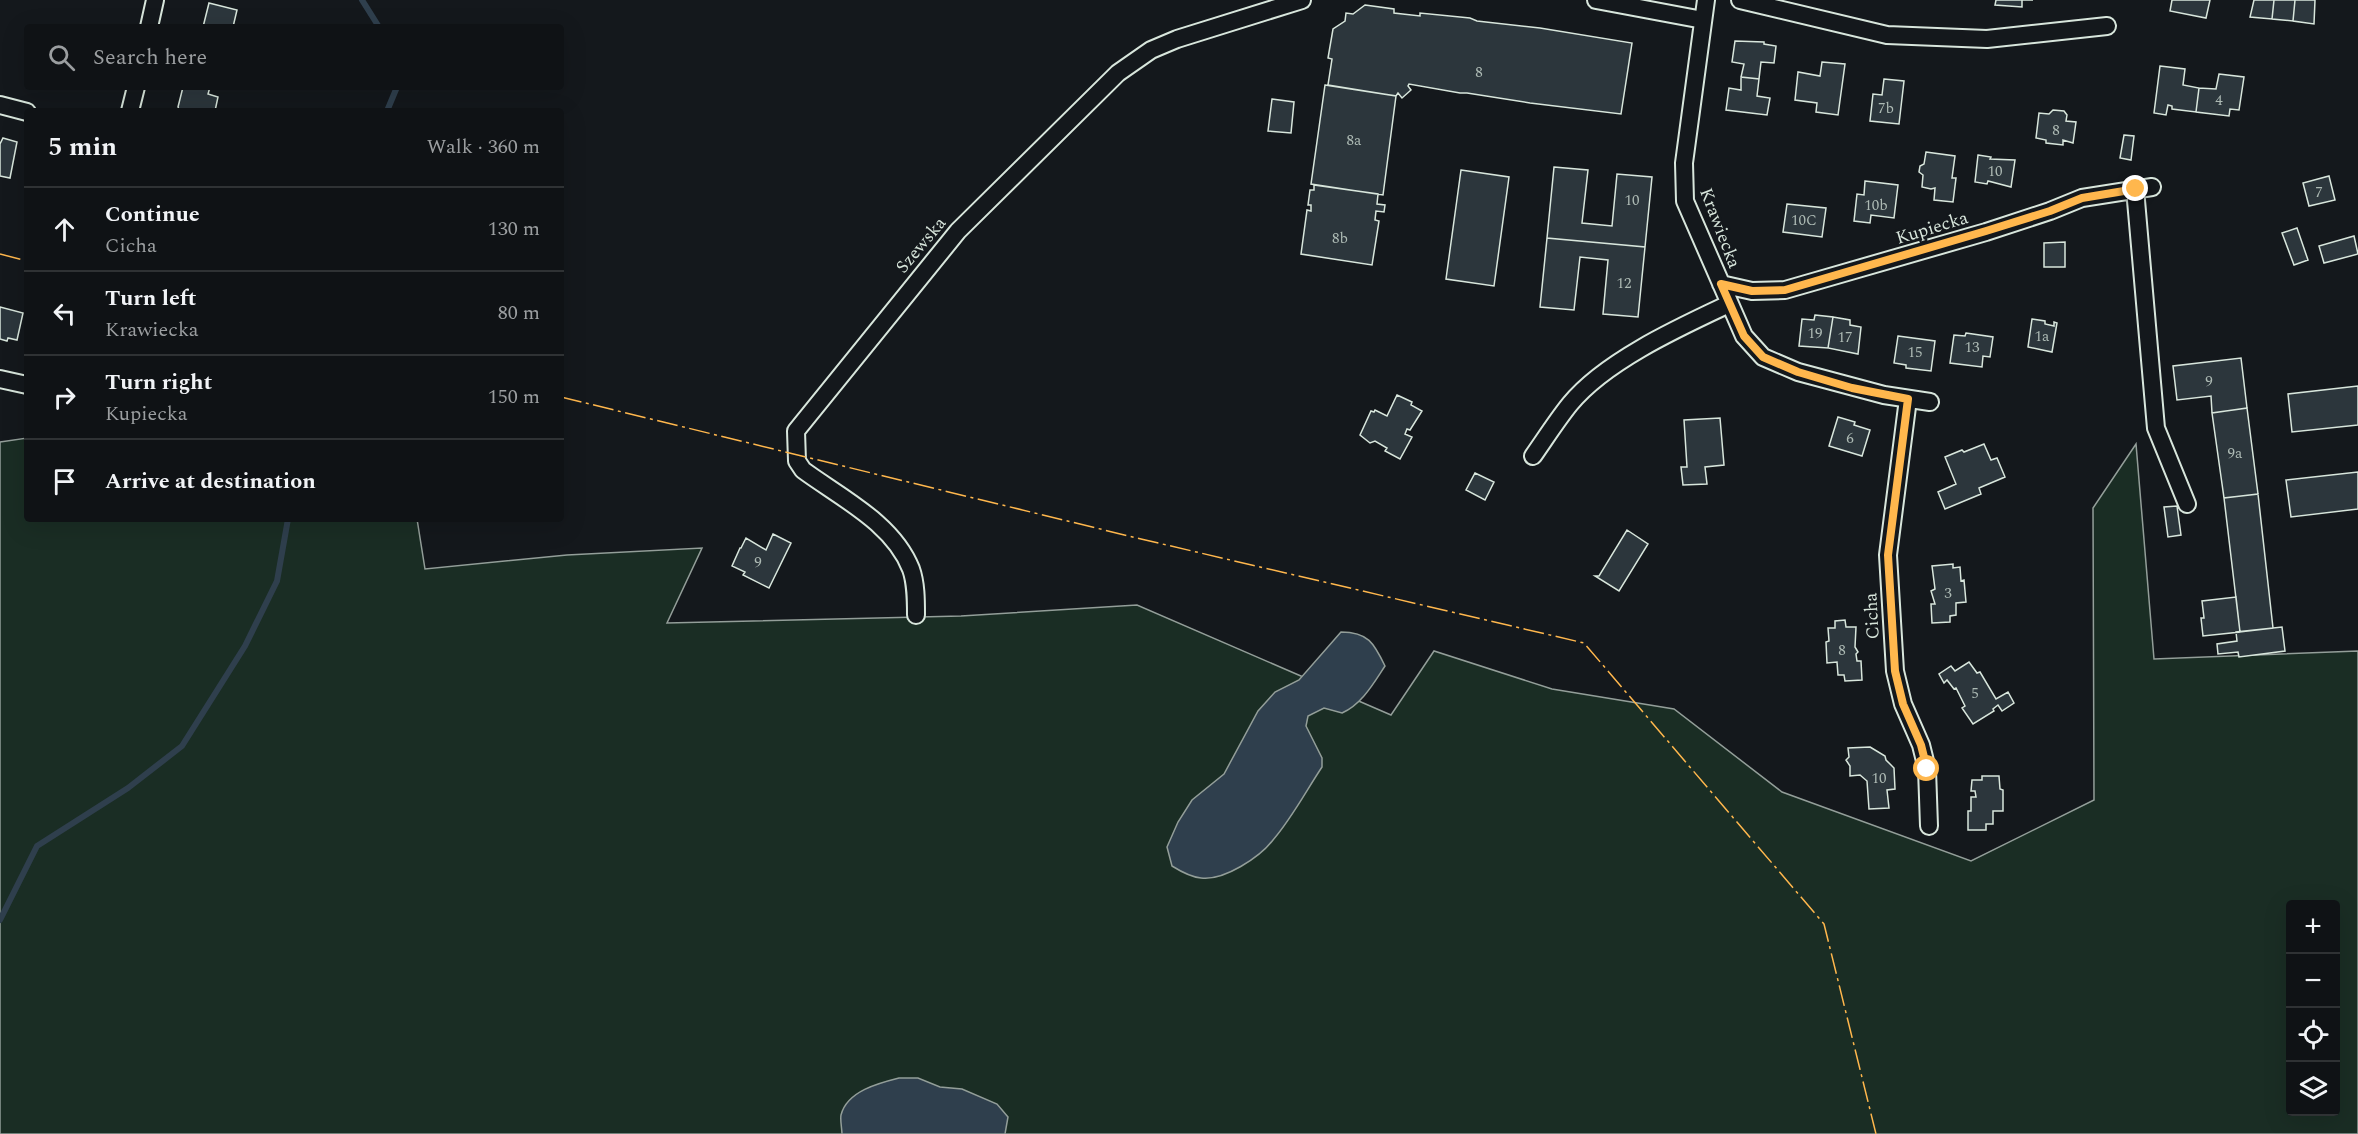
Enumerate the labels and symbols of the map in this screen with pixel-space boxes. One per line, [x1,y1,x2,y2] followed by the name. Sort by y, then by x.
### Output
[1475,61,1483,84] house number: 8
[2215,89,2223,112] house number: 4
[1878,97,1894,120] house number: 7b
[2052,119,2060,142] house number: 8
[1347,129,1362,152] house number: 8a
[1987,160,2003,183] house number: 10
[2122,175,2148,201] route end
[2315,181,2323,204] house number: 7
[1692,184,1748,272] street label: Krawiecka
[1624,189,1640,212] house number: 10
[1864,194,1888,217] house number: 10b
[1893,204,1972,252] street label: Kupiecka
[1791,209,1817,232] house number: 10C
[889,211,953,279] street label: Szewska
[1332,227,1348,250] house number: 8b
[1616,272,1632,295] house number: 12
[1807,322,1823,345] house number: 19
[2035,325,2050,348] house number: 1a
[1837,326,1853,349] house number: 17
[1964,336,1980,359] house number: 13
[1907,341,1923,364] house number: 15
[2205,370,2213,393] house number: 9
[1846,427,1854,450] house number: 6
[2228,442,2243,465] house number: 9a
[754,551,762,574] house number: 9
[1944,582,1952,605] house number: 3
[1857,592,1887,640] street label: Cicha
[1838,639,1846,662] house number: 8
[1971,682,1979,705] house number: 5
[1913,755,1939,781] route start
[1871,767,1887,790] house number: 10

